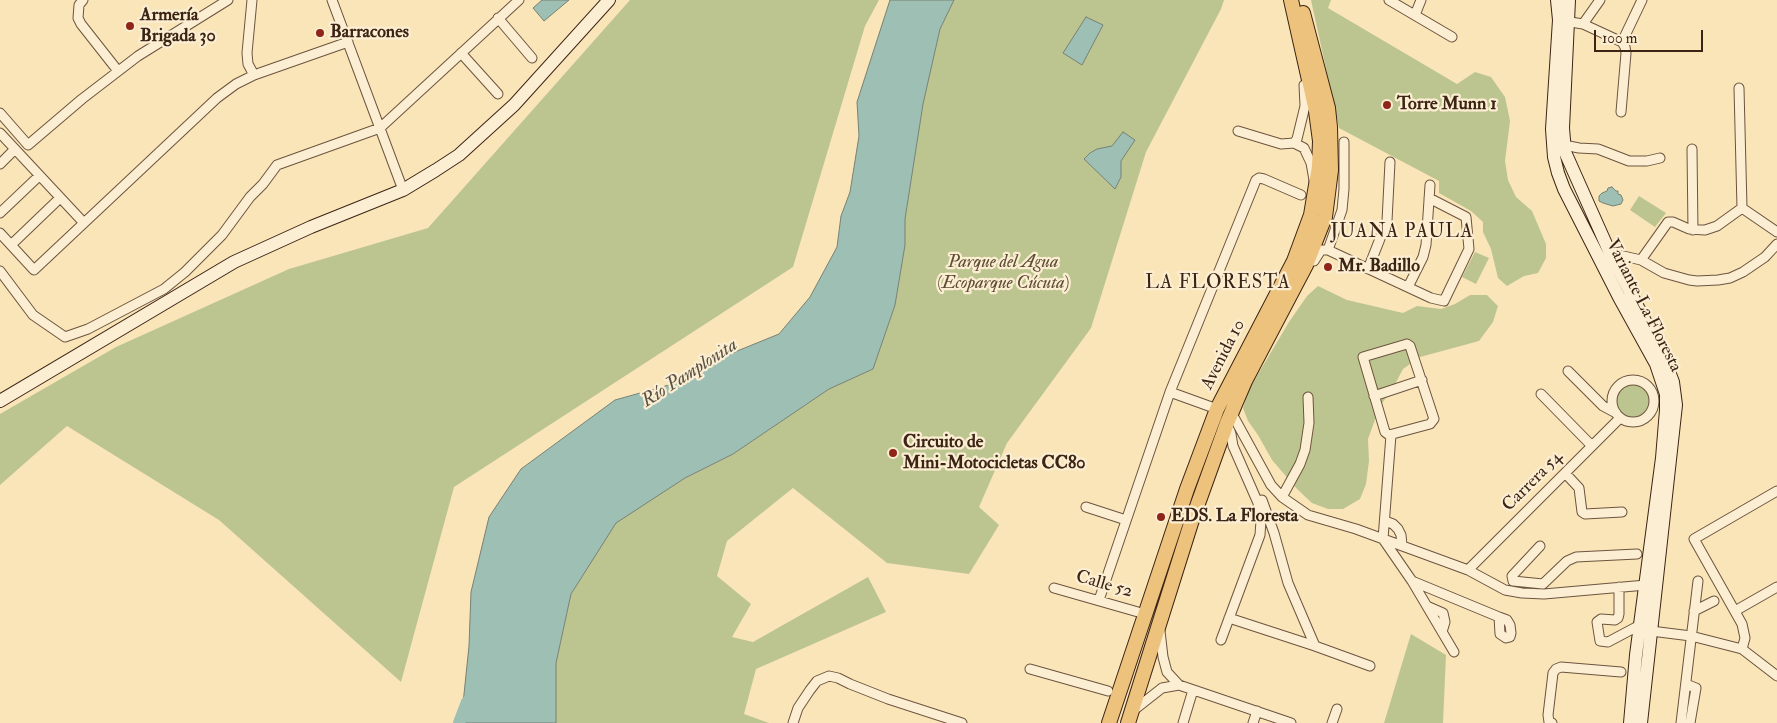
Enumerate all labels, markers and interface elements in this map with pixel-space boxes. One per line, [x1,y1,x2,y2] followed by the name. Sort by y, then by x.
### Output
[140,5,216,48] place label: Armería Brigada 30
[124,20,136,32] marker: Armería Brigada 30
[1597,20,1706,52] scale bar
[330,22,409,44] place label: Barracones
[314,27,326,39] marker: Barracones
[1602,29,1637,48] text: 100 m
[1397,94,1497,116] place label: Torre Munn 1
[1381,99,1393,111] marker: Torre Munn 1
[1329,222,1475,244] district label: JUANA PAULA
[1600,236,1686,376] street label: Variante La Floresta
[937,252,1069,294] park label: Parque del Agua (Ecoparque Cúcuta)
[1338,256,1420,278] place label: Mr. Badillo
[1322,261,1334,273] marker: Mr. Badillo
[1144,273,1292,295] district label: LA FLORESTA
[1197,316,1251,394] street label: Avenida 10
[638,335,742,413] water label: Río Pamplonita
[903,432,1086,474] place label: Circuito de Mini-Motocicletas CC80
[887,447,899,459] marker: Circuito de Mini-Motocicletas CC80
[1498,447,1568,517] street label: Carrera 54
[1171,506,1298,528] place label: EDS. La Floresta
[1155,511,1167,523] marker: EDS. La Floresta
[1073,567,1135,603] street label: Calle 52

